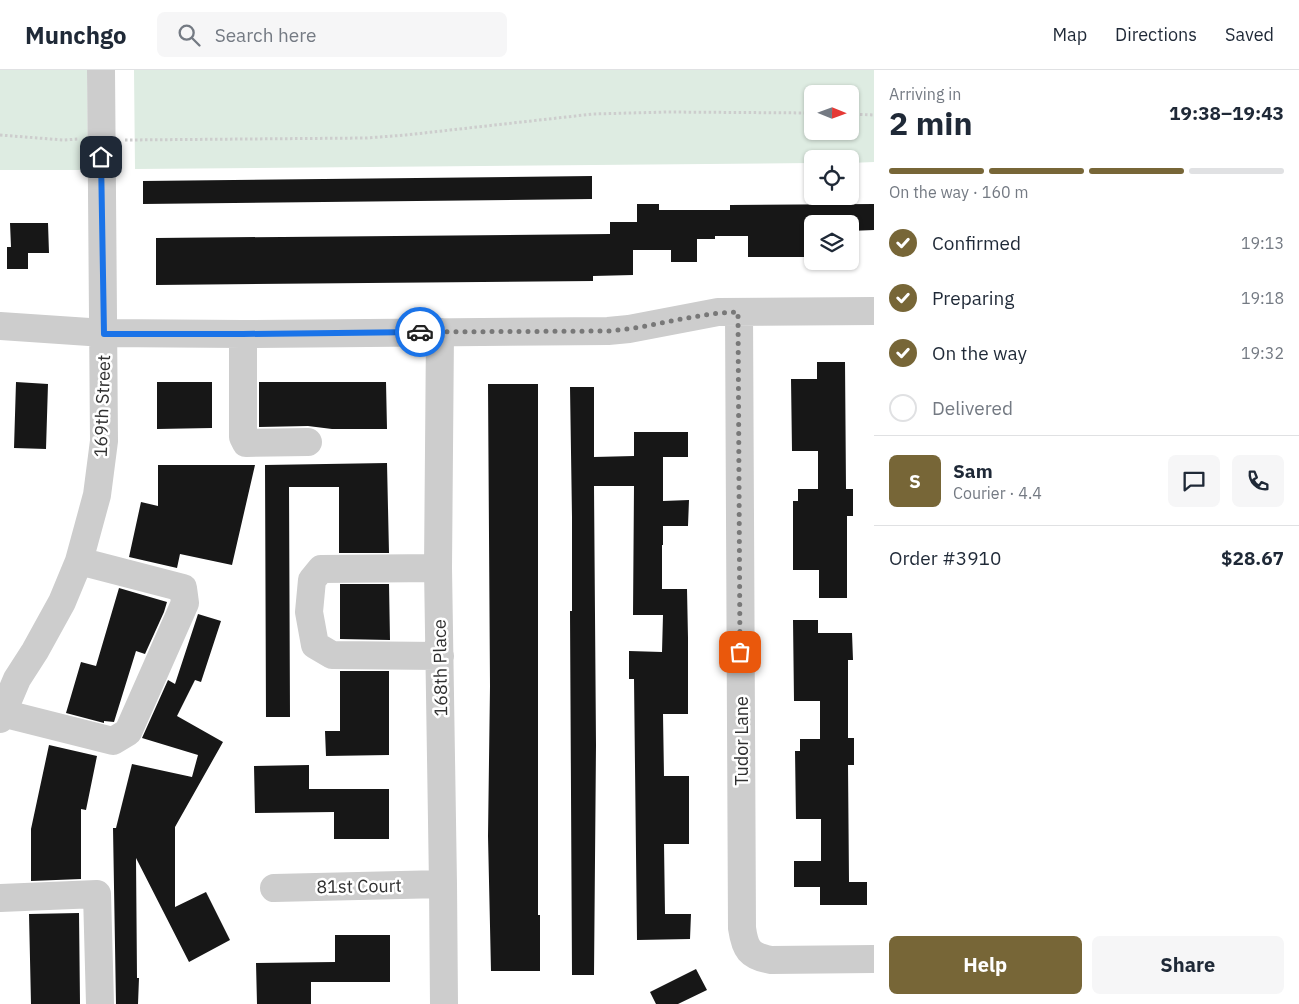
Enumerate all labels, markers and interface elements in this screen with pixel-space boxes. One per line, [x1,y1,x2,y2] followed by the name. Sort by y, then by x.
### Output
[157,12,507,57] search box
[25,19,127,51] text: Munchgo
[175,21,203,49] icon: search
[215,23,316,47] text: Search here
[1052,23,1087,46] text: Map
[1115,23,1197,46] text: Directions
[1225,23,1274,46] text: Saved
[889,84,961,104] text: Arriving in
[804,85,859,140] north arrow
[804,85,859,270] map controls
[1169,101,1284,125] text: 19:38–19:43
[889,102,973,144] text: 2 min
[80,136,122,178] pin
[87,143,115,171] icon: home
[804,150,859,205] button: locate
[889,182,1028,202] text: On the way · 160 m
[804,215,859,270] button: layers
[889,229,917,257] icon: check
[932,231,1021,255] text: Confirmed
[1241,233,1284,253] text: 19:13
[889,284,917,312] icon: check
[932,286,1014,310] text: Preparing
[1241,288,1284,308] text: 19:18
[395,307,445,357] courier
[406,318,434,346] icon: car
[889,339,917,367] icon: check
[932,341,1027,365] text: On the way
[1241,343,1284,363] text: 19:32
[89,354,115,458] street label: 169th Street
[932,396,1013,420] text: Delivered
[1168,455,1220,507] button: chat
[1232,455,1284,507] button: phone
[953,459,993,483] text: Sam
[909,469,921,493] text: S
[953,483,1042,503] text: Courier · 4.4
[889,546,1001,570] text: Order #3910
[1221,546,1284,570] text: $28.67
[428,619,452,717] street label: 168th Place
[719,631,761,673] pin
[726,638,754,666] icon: bag
[730,696,753,786] street label: Tudor Lane
[316,874,402,898] street label: 81st Court
[889,936,1082,994] button: Help
[1092,936,1284,994] button: Share

